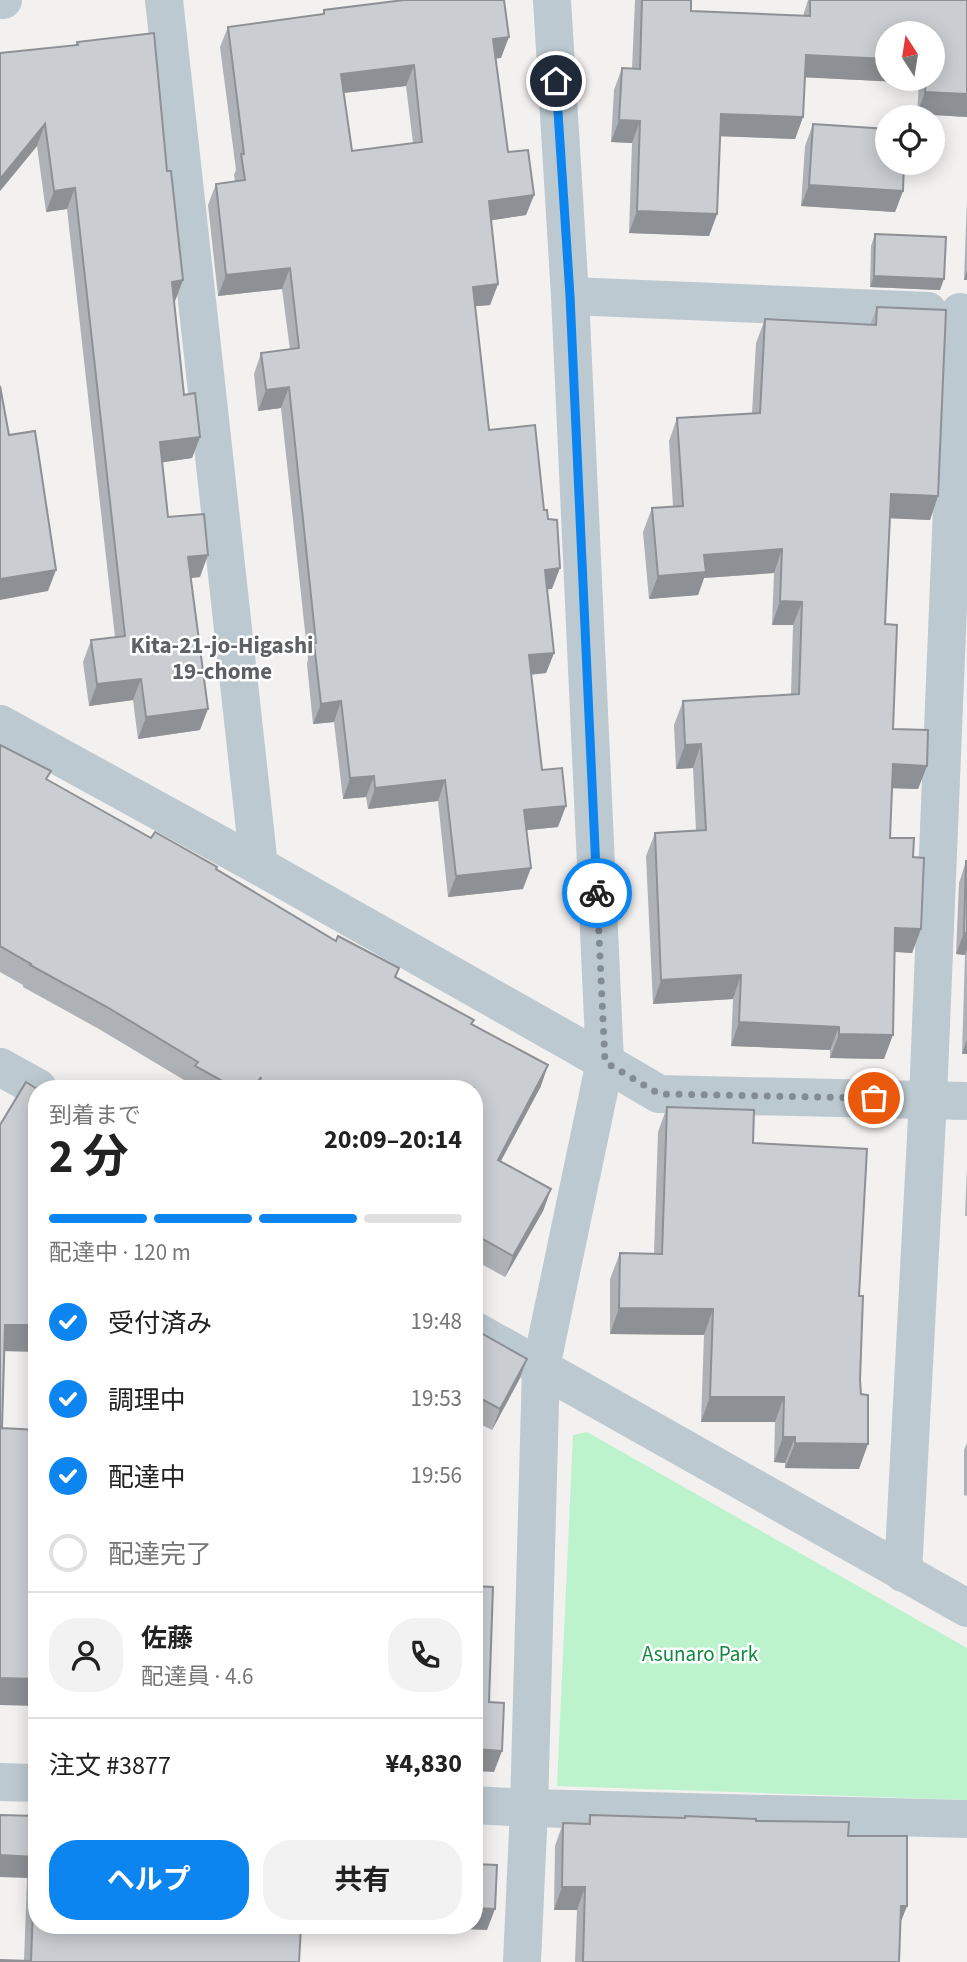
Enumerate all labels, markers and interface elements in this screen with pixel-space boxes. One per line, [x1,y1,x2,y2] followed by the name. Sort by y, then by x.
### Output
[875,21,945,91] north arrow
[875,21,945,175] map controls
[526,51,586,111] pin
[537,62,575,100] icon: home
[875,105,945,175] button: locate
[131,629,313,688] district label: Kita-21-jo-Higashi 19-chome
[562,858,632,928] courier
[578,874,616,912] icon: bike
[844,1068,904,1128] pin
[855,1079,893,1117] icon: bag
[49,1099,141,1132] text: 到着まで
[324,1121,462,1158] text: 20:09–20:14
[49,1125,129,1190] text: 2 分
[49,1236,191,1269] text: 配達中 · 120 m
[49,1303,87,1341] icon: check
[108,1305,212,1342] text: 受付済み
[411,1305,462,1338] text: 19:48
[49,1380,87,1418] icon: check
[108,1382,186,1419] text: 調理中
[411,1382,462,1415] text: 19:53
[49,1457,87,1495] icon: check
[108,1459,186,1496] text: 配達中
[411,1459,462,1492] text: 19:56
[108,1536,212,1573] text: 配達完了
[49,1618,123,1692] button: person
[388,1618,462,1692] button: phone
[141,1620,193,1657] text: 佐藤
[642,1639,759,1669] park label: Asunaro Park
[141,1660,254,1693] text: 配達員 · 4.6
[386,1745,462,1782] text: ¥4,830
[49,1747,171,1784] text: 注文 #3877
[49,1840,249,1920] button: ヘルプ
[263,1840,462,1920] button: 共有

